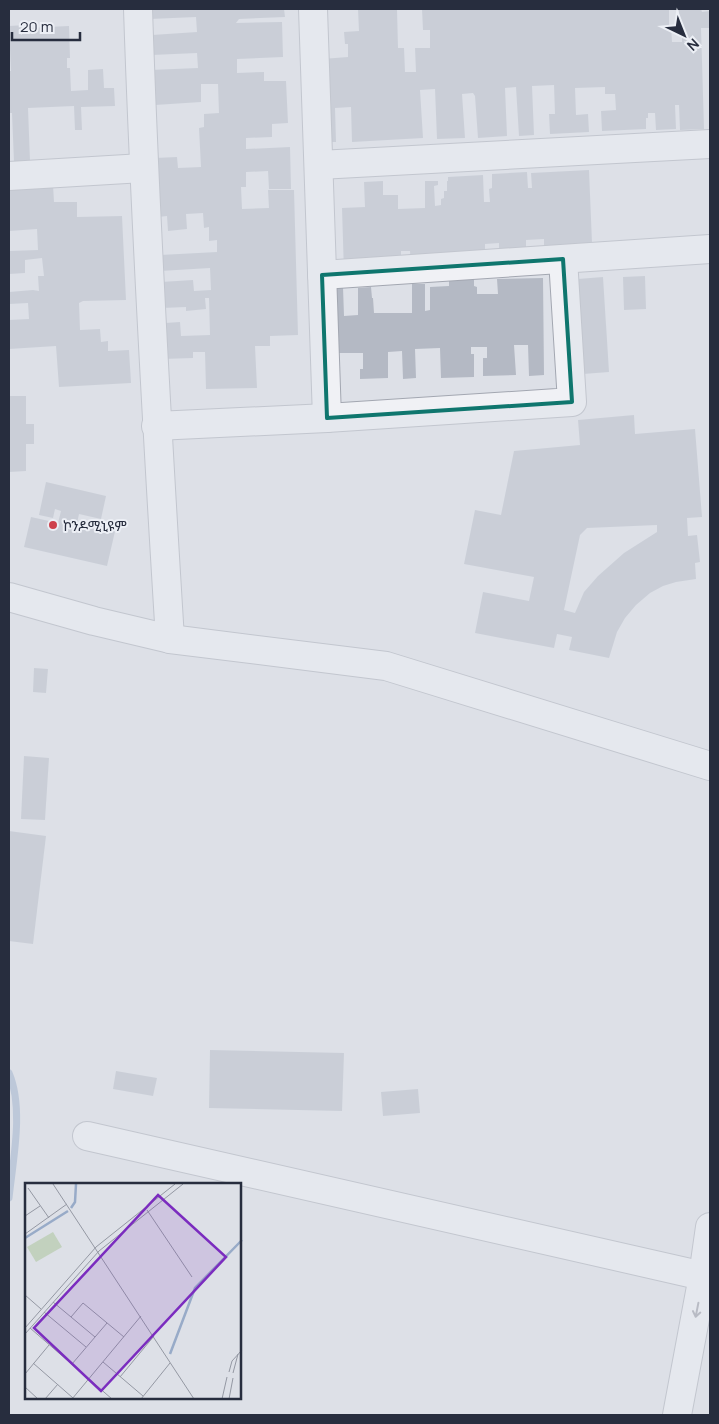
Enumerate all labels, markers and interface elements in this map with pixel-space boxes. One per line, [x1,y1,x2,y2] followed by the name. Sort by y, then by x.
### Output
[12,10,80,42] scale bar
[659,10,709,60] north arrow
[20,16,53,37] text: 20 m
[683,34,703,55] text: N
[63,516,127,535] place label: ኮንዶሚኒዩም
[47,519,59,531] marker: ኮንዶሚኒዩም
[25,1183,241,1399] inset map
[692,1301,701,1317] one-way arrow

